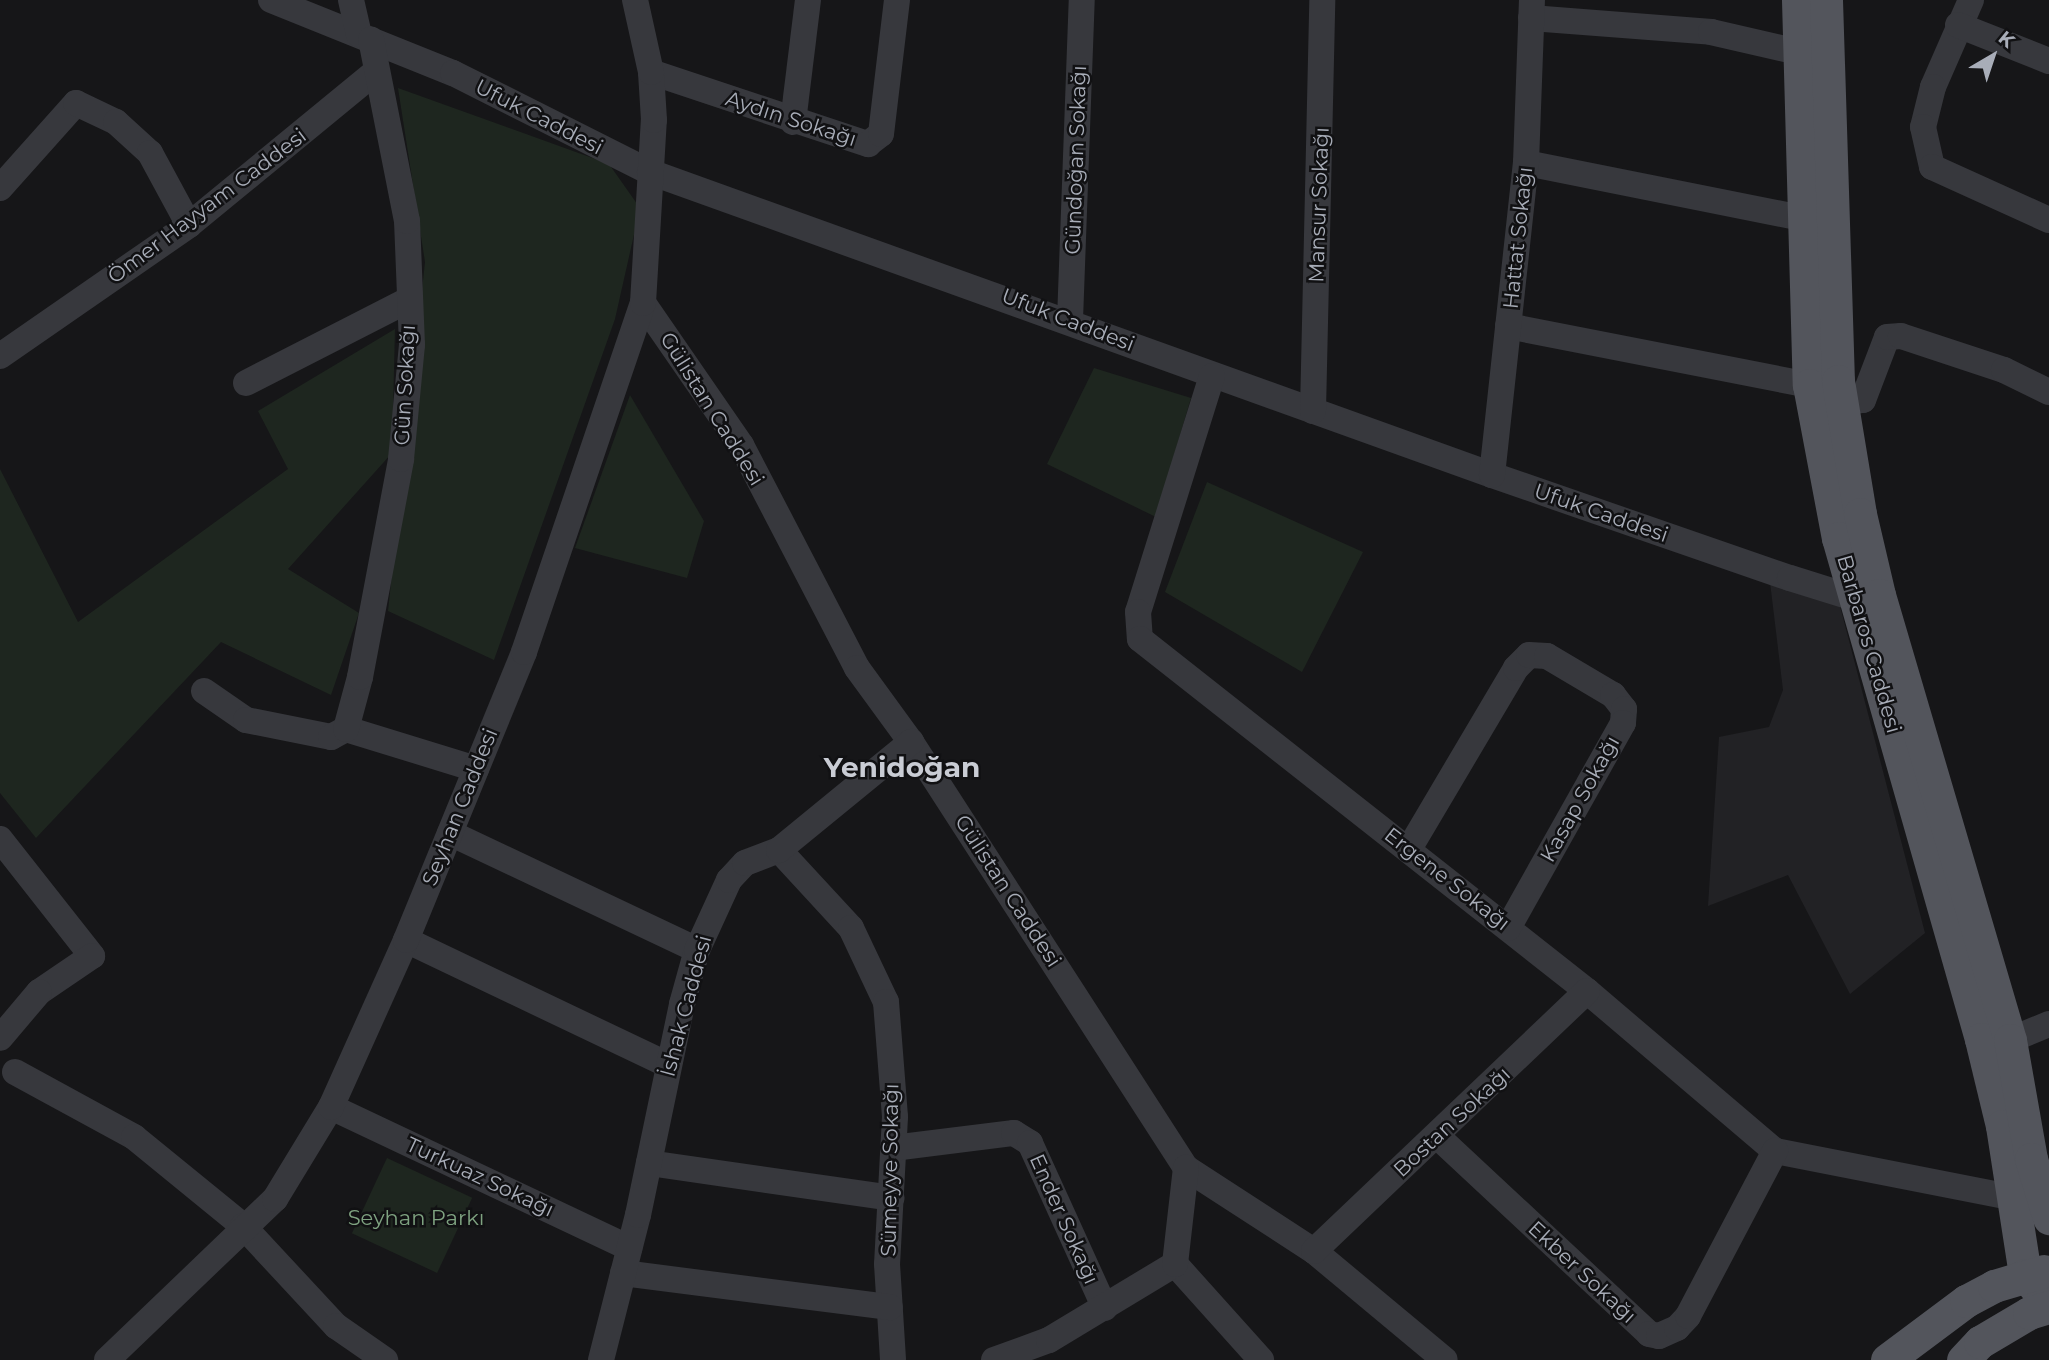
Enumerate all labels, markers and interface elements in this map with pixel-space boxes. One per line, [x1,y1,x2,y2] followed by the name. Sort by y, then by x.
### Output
[1958,21,2028,91] north arrow
[1994,26,2019,53] text: K
[1060,65,1092,255] street label: Gündoğan Sokağı
[471,74,607,160] street label: Ufuk Caddesi
[722,86,860,152] street label: Aydın Sokağı
[103,123,311,289] street label: Ömer Hayyam Caddesi
[1304,127,1334,283] street label: Mansur Sokağı
[1498,166,1538,310] street label: Hattat Sokağı
[998,283,1138,357] street label: Ufuk Caddesi
[389,324,421,446] street label: Gün Sokağı
[655,328,769,490] street label: Gülistan Caddesi
[1531,478,1671,548] street label: Ufuk Caddesi
[1831,552,1907,736] street label: Barbaros Caddesi
[417,725,503,889] street label: Seyhan Caddesi
[1535,732,1625,866] street label: Kasap Sokağı
[824,750,980,784] district label: Yenidoğan
[949,810,1067,972] street label: Gülistan Caddesi
[1379,822,1515,936] street label: Ergene Sokağı
[655,933,717,1079] street label: İshak Caddesi
[1388,1062,1516,1182] street label: Bostan Sokağı
[876,1083,904,1257] street label: Sümeyye Sokağı
[402,1132,558,1222] street label: Turkuaz Sokağı
[1024,1150,1104,1288] street label: Ender Sokağı
[348,1205,484,1231] park label: Seyhan Parkı
[1523,1216,1641,1328] street label: Ekber Sokağı

